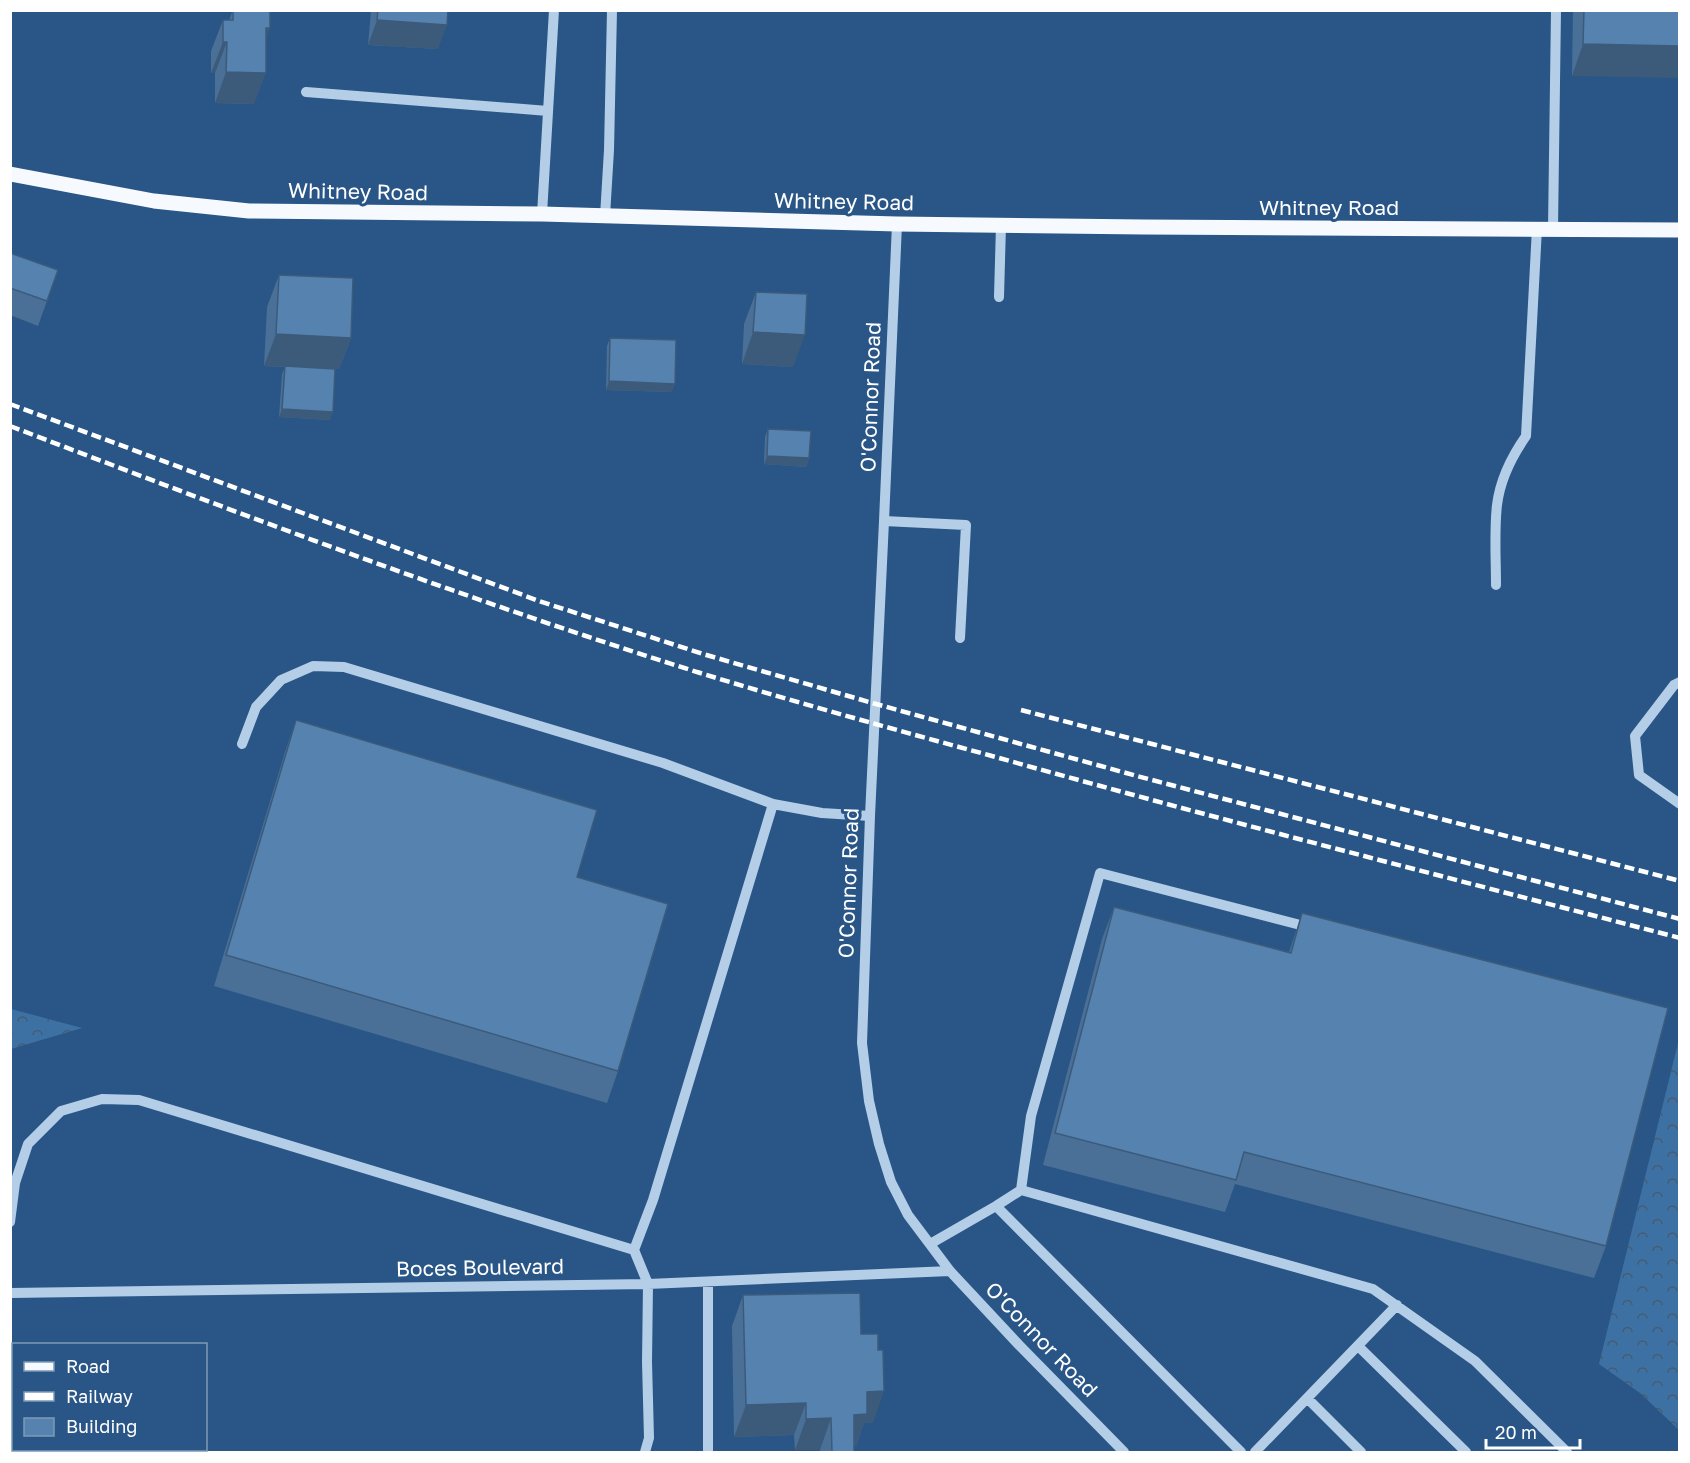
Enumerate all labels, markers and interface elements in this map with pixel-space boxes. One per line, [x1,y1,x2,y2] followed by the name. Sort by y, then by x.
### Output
[288,177,428,205] street label: Whitney Road
[774,187,914,215] street label: Whitney Road
[1259,194,1399,220] street label: Whitney Road
[854,321,886,473] street label: O'Connor Road
[832,807,864,959] street label: O'Connor Road
[396,1253,564,1281] street label: Boces Boulevard
[980,1276,1104,1402] street label: O'Connor Road
[12,1343,207,1451] legend
[66,1355,110,1377] text: Road
[66,1385,133,1407] text: Railway
[1486,1412,1580,1450] scale bar
[66,1415,137,1437] text: Building
[1495,1421,1537,1443] text: 20 m

